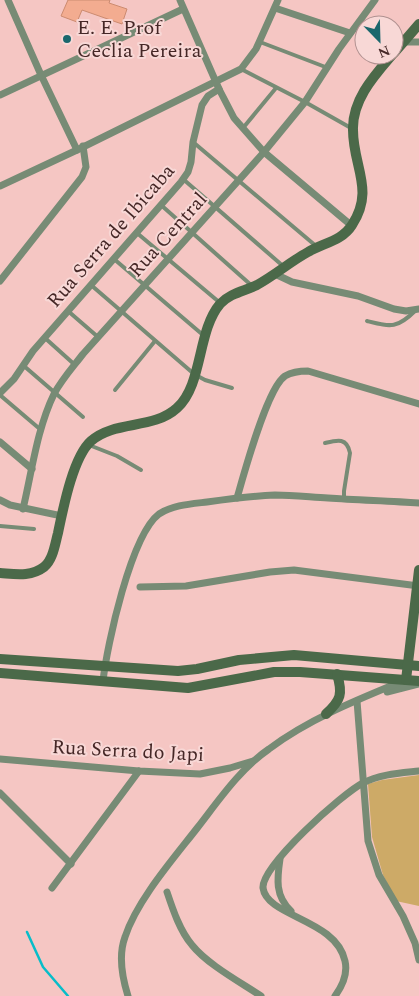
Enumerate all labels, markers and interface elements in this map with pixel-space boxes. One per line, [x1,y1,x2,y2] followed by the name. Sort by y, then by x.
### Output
[77,13,202,66] place label: E. E. Prof Ceclia Pereira
[354,15,404,65] north arrow
[61,33,73,45] marker: E. E. Prof Ceclia Pereira
[375,40,393,63] text: N
[40,157,182,315] street label: Rua Serra de Ibicaba
[121,186,215,284] street label: Rua Central
[51,732,205,770] street label: Rua Serra do Japi

